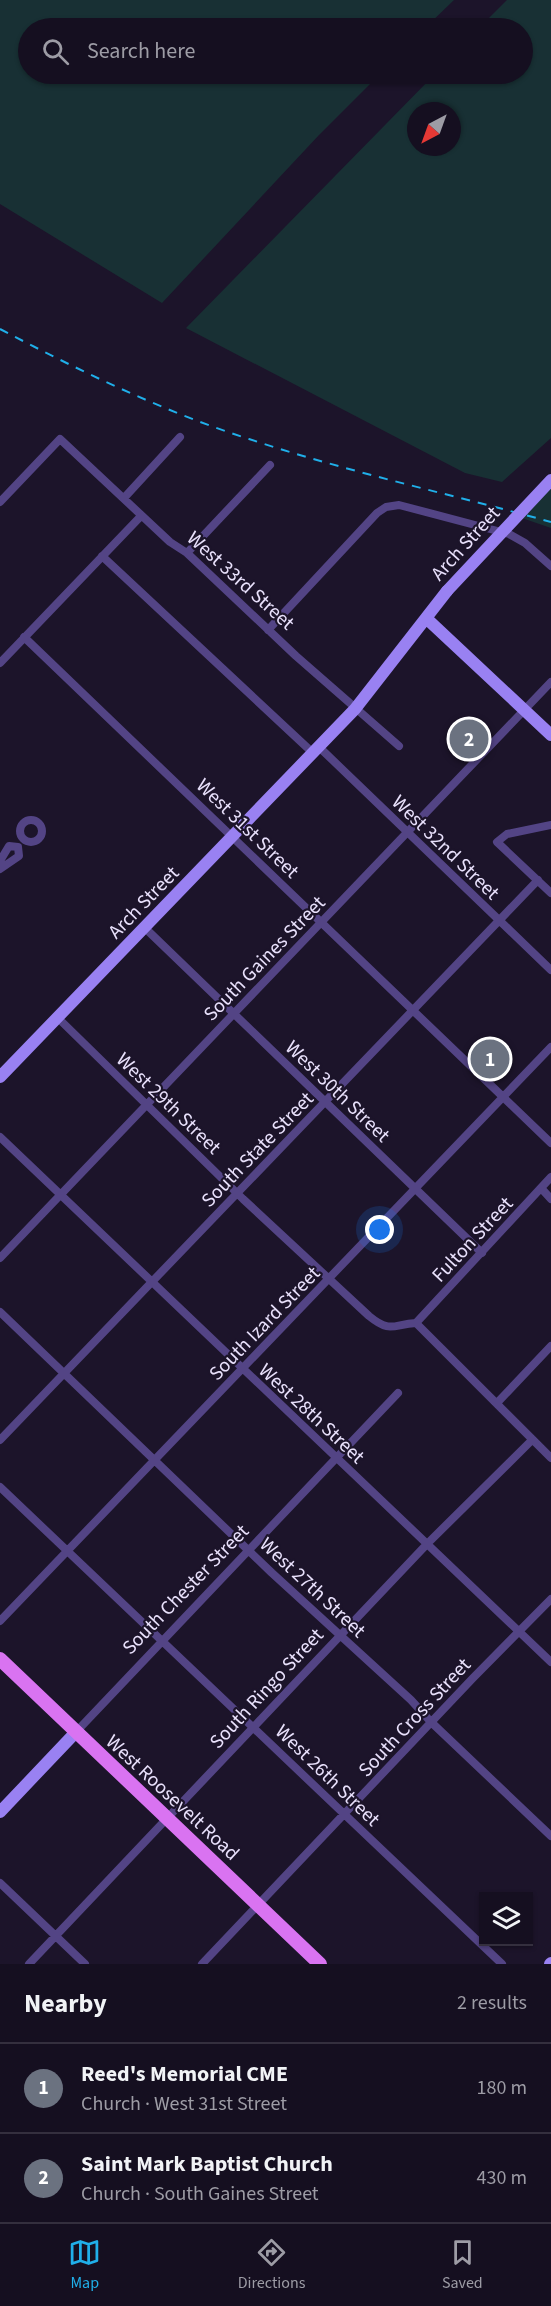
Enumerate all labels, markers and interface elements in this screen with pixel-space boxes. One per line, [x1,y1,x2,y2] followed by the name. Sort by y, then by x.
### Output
[18,18,533,84] search box
[39,35,72,68] icon: search
[87,35,195,67] text: Search here
[407,102,461,156] north arrow
[425,500,507,587] street label: Arch Street
[180,525,300,637] street label: West 33rd Street
[450,716,488,762] pin: 2
[190,772,305,885] street label: West 31st Street
[385,789,506,907] street label: West 32nd Street
[102,860,186,945] street label: Arch Street
[197,890,332,1028] street label: South Gaines Street
[279,1034,396,1149] street label: West 30th Street
[470,1036,510,1082] pin: 1
[110,1046,227,1161] street label: West 29th Street
[195,1086,320,1214] street label: South State Street
[426,1191,520,1289] street label: Fulton Street
[365,1215,394,1244] your location
[203,1260,327,1387] street label: South Izard Street
[252,1357,371,1471] street label: West 28th Street
[116,1518,256,1661] street label: South Chester Street
[253,1531,372,1645] street label: West 27th Street
[203,1622,330,1755] street label: South Ringo Street
[352,1652,478,1783] street label: South Cross Street
[269,1718,386,1833] street label: West 26th Street
[99,1728,245,1867] street label: West Roosevelt Road
[479,1892,533,1946] map controls
[479,1892,533,1946] button: layers
[24,1985,107,2022] text: Nearby
[457,1989,527,2017] text: 2 results
[81,2058,288,2090] text: Reed's Memorial CME
[38,2074,49,2102] text: 1
[477,2074,527,2102] text: 180 m
[81,2090,287,2118] text: Church · West 31st Street
[81,2148,333,2180] text: Saint Mark Baptist Church
[38,2164,49,2192] text: 2
[477,2164,527,2192] text: 430 m
[81,2180,319,2208] text: Church · South Gaines Street
[68,2236,101,2294] tab: Map
[238,2236,305,2294] tab: Directions
[442,2236,483,2294] tab: Saved

